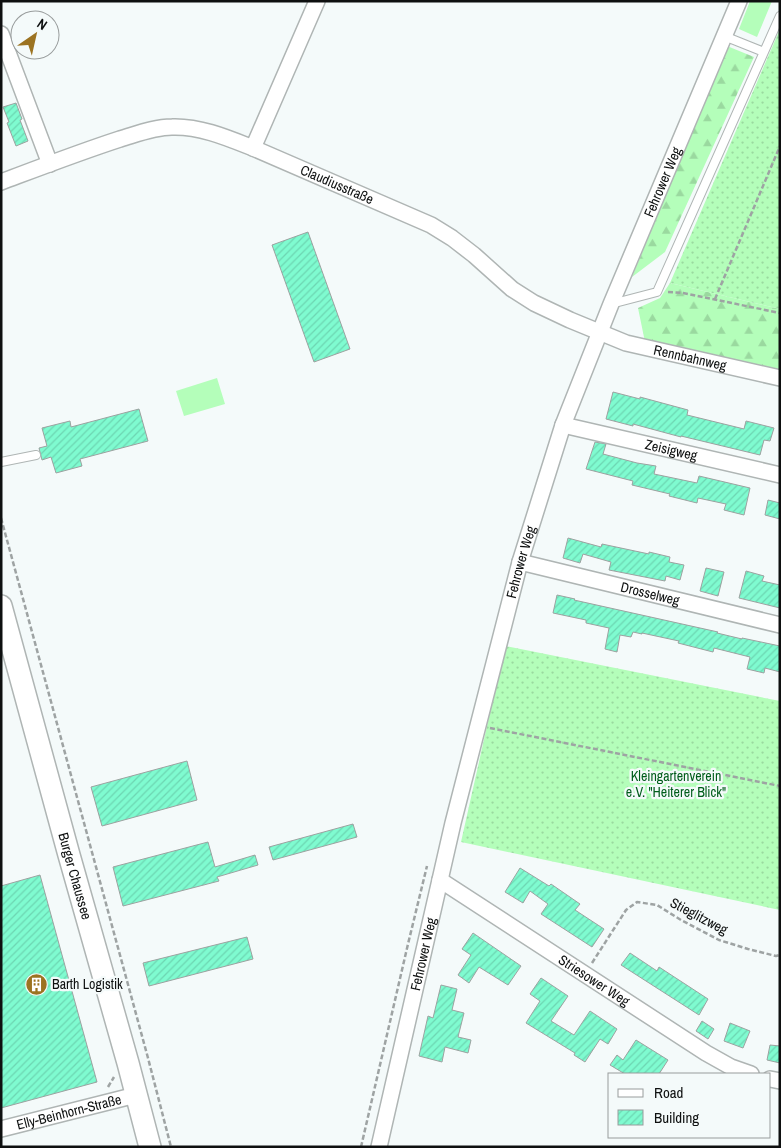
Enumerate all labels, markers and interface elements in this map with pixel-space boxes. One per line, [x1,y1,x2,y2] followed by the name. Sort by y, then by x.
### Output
[10,10,60,60] north arrow
[34,14,51,34] text: N
[640,144,686,220] street label: Fehrower Weg
[298,161,376,208] street label: Claudiusstraße
[652,341,729,375] street label: Rennbahnweg
[643,435,700,465] street label: Zeisigweg
[502,523,540,600] street label: Fehrower Weg
[619,578,682,610] street label: Drosselweg
[626,767,726,801] park label: Kleingartenverein e.V. "Heiterer Blick"
[54,831,96,922] street label: Burger Chaussee
[667,893,731,939] street label: Stieglitzweg
[406,915,440,992] street label: Fehrower Weg
[555,951,634,1010] street label: Striesower Weg
[24,972,48,996] building icon: Barth Logistik
[52,975,123,993] place label: Barth Logistik
[608,1073,771,1138] legend
[654,1082,683,1103] text: Road
[15,1090,123,1134] street label: Elly-Beinhorn-Straße
[654,1107,699,1128] text: Building

